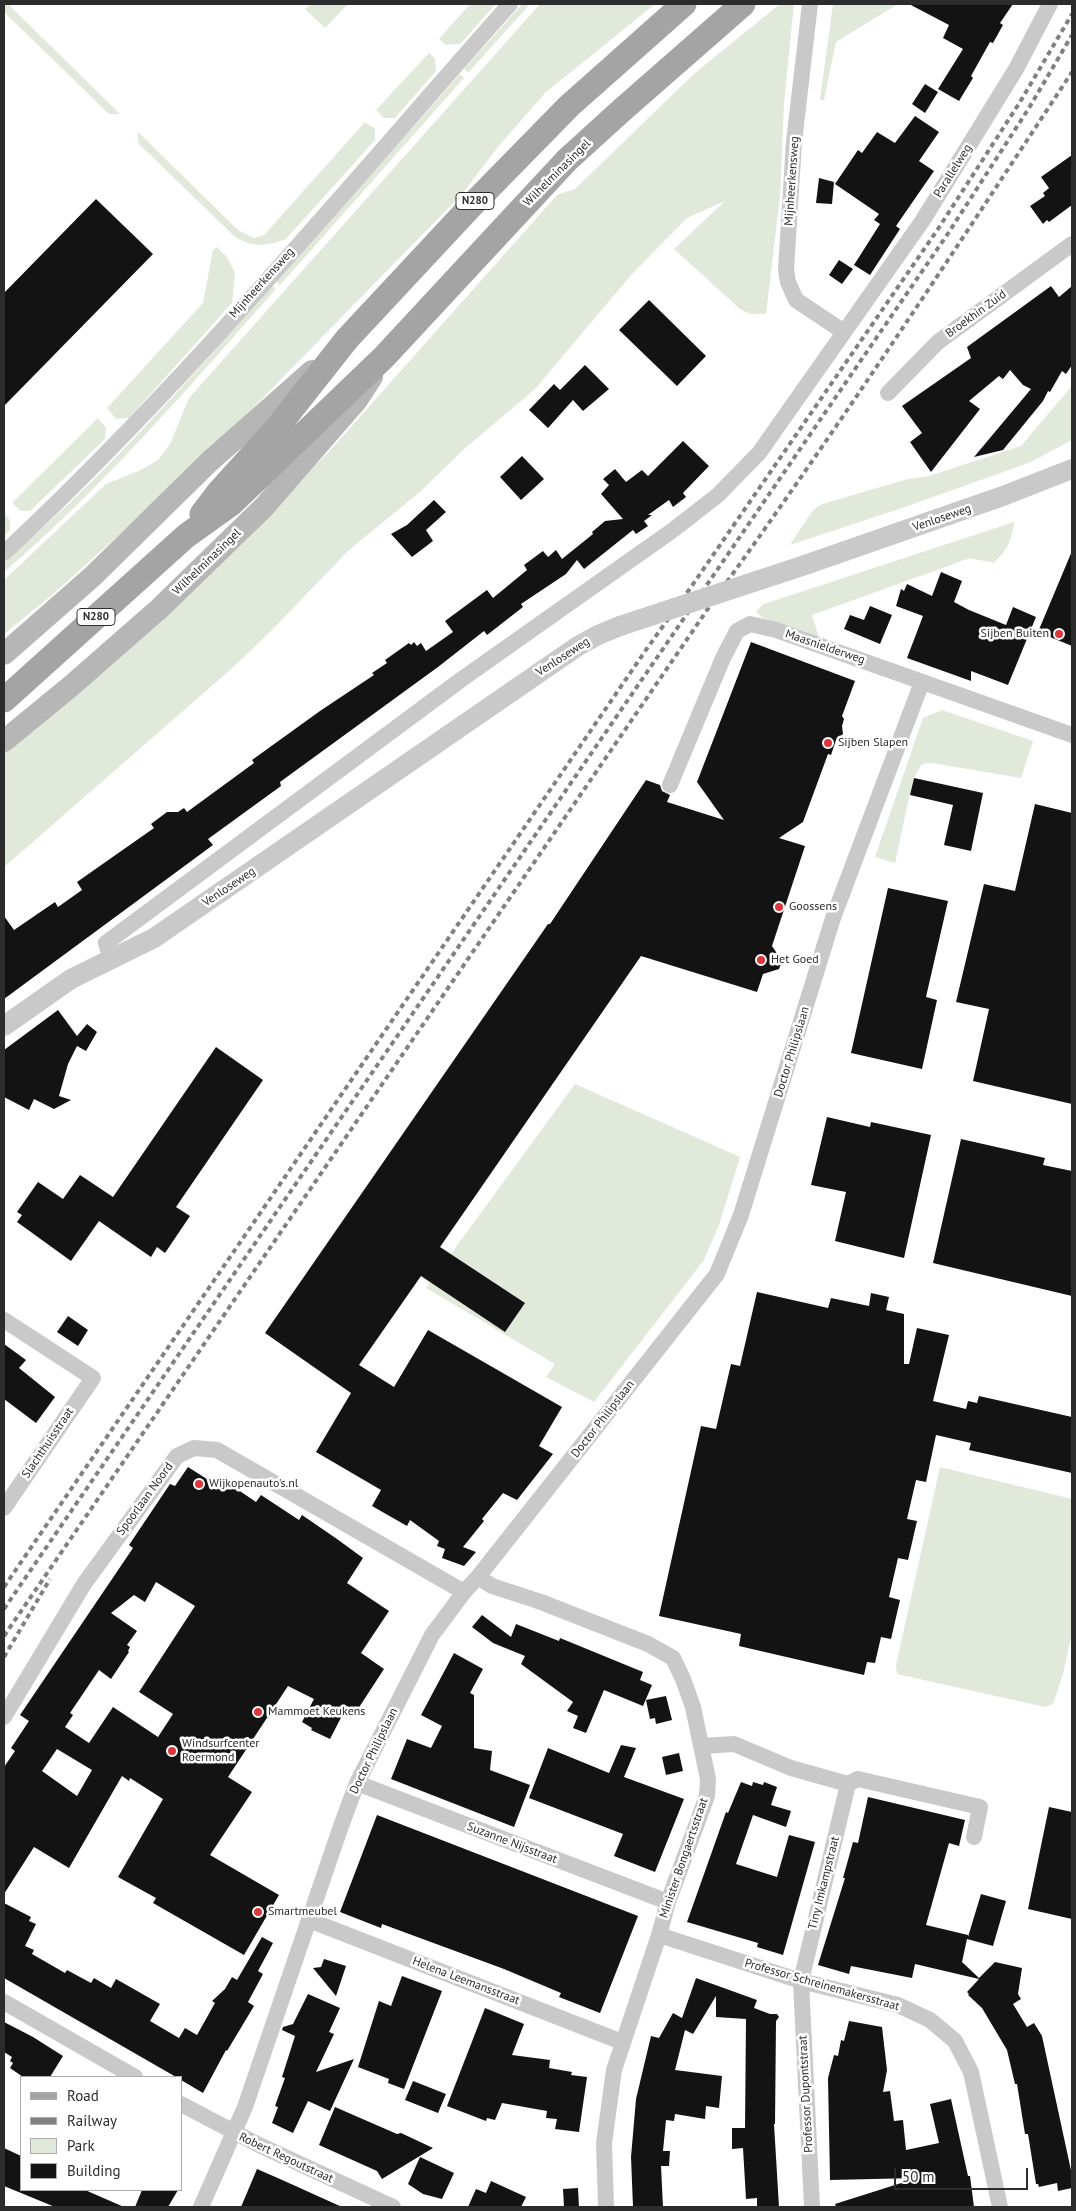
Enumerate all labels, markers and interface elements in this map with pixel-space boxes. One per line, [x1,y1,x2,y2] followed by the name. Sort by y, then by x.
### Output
[520,136,594,210] street label: Wilhelminasingel
[782,136,802,226] street label: Mijnheerkensweg
[931,142,975,200] street label: Parallelweg
[456,192,494,210] road number: N280
[227,245,297,321] street label: Mijnheerkensweg
[943,287,1009,341] street label: Broekhin Zuid
[911,501,973,535] street label: Venloseweg
[170,526,244,598] street label: Wilhelminasingel
[77,608,115,626] road number: N280
[783,627,867,667] street label: Maasnielderweg
[981,627,1049,641] place label: Sijben Buiten
[1053,628,1065,640] marker: Sijben Buiten
[534,634,592,680] street label: Venloseweg
[838,736,908,750] place label: Sijben Slapen
[822,737,834,749] marker: Sijben Slapen
[200,864,258,910] street label: Venloseweg
[789,900,837,914] place label: Goossens
[773,901,785,913] marker: Goossens
[771,953,819,967] place label: Het Goed
[755,954,767,966] marker: Het Goed
[771,1005,813,1099] street label: Doctor Philipslaan
[568,1378,638,1460] street label: Doctor Philipslaan
[19,1405,77,1481] street label: Slachthuisstraat
[114,1460,176,1538] street label: Spoorlaan Noord
[209,1477,298,1491] place label: Wijkopenauto's.nl
[193,1478,205,1490] marker: Wijkopenauto's.nl
[268,1705,365,1719] place label: Mammoet Keukens
[252,1706,264,1718] marker: Mammoet Keukens
[347,1706,401,1796] street label: Doctor Philipslaan
[182,1737,259,1765] place label: Windsurfcenter Roermond
[166,1745,178,1757] marker: Windsurfcenter Roermond
[657,1796,711,1920] street label: Minister Bongaertsstraat
[465,1819,559,1867] street label: Suzanne Nijsstraat
[805,1835,843,1931] street label: Tiny Imkampstraat
[268,1905,337,1919] place label: Smartmeubel
[252,1906,264,1918] marker: Smartmeubel
[410,1954,522,2008] street label: Helena Leemansstraat
[743,1956,901,2014] street label: Professor Schreinemakersstraat
[796,2035,816,2153] street label: Professor Dupontstraat
[20,2076,182,2191] legend
[67,2086,99,2105] text: Road
[67,2111,117,2130] text: Railway
[237,2130,335,2186] street label: Robert Regoutstraat
[67,2136,95,2155] text: Park
[896,2158,1030,2190] scale bar
[67,2161,121,2180] text: Building
[902,2167,935,2186] text: 50 m

